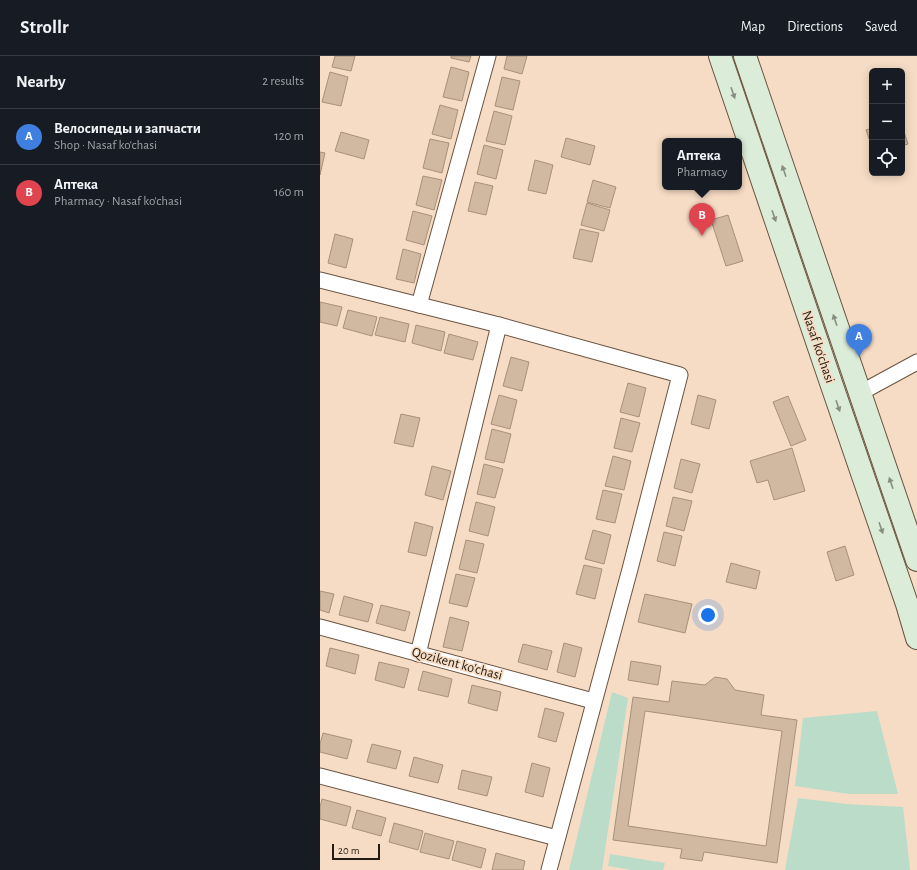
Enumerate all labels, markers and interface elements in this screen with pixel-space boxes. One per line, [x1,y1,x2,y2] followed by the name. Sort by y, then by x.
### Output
[20,18,69,37] text: Strollr
[741,20,765,34] text: Map
[787,20,843,34] text: Directions
[865,20,897,34] text: Saved
[869,68,905,176] map controls
[869,68,905,104] button: +
[16,73,66,90] text: Nearby
[262,75,304,88] text: 2 results
[730,87,736,99] one-way arrow
[869,104,905,140] button: −
[54,121,201,136] text: Велосипеды и запчасти
[25,130,33,143] text: A
[274,130,304,143] text: 120 m
[662,138,742,190] popup
[54,139,157,152] text: Shop · Nasaf ko‘chasi
[869,140,905,176] button: locate
[677,148,721,163] text: Аптека
[781,164,787,176] one-way arrow
[677,166,727,179] text: Pharmacy
[54,177,98,192] text: Аптека
[25,186,33,199] text: B
[274,186,304,199] text: 160 m
[54,195,182,208] text: Pharmacy · Nasaf ko‘chasi
[689,203,715,236] pin: B
[771,210,777,222] one-way arrow
[799,309,837,385] street label: Nasaf ko‘chasi
[832,314,838,326] one-way arrow
[846,324,872,357] pin: A
[836,400,842,412] one-way arrow
[888,477,894,489] one-way arrow
[878,523,884,535] one-way arrow
[698,605,718,625] your location
[410,645,504,683] street label: Qozikent ko'chasi
[332,842,380,861] scale bar
[338,845,359,856] text: 20 m

